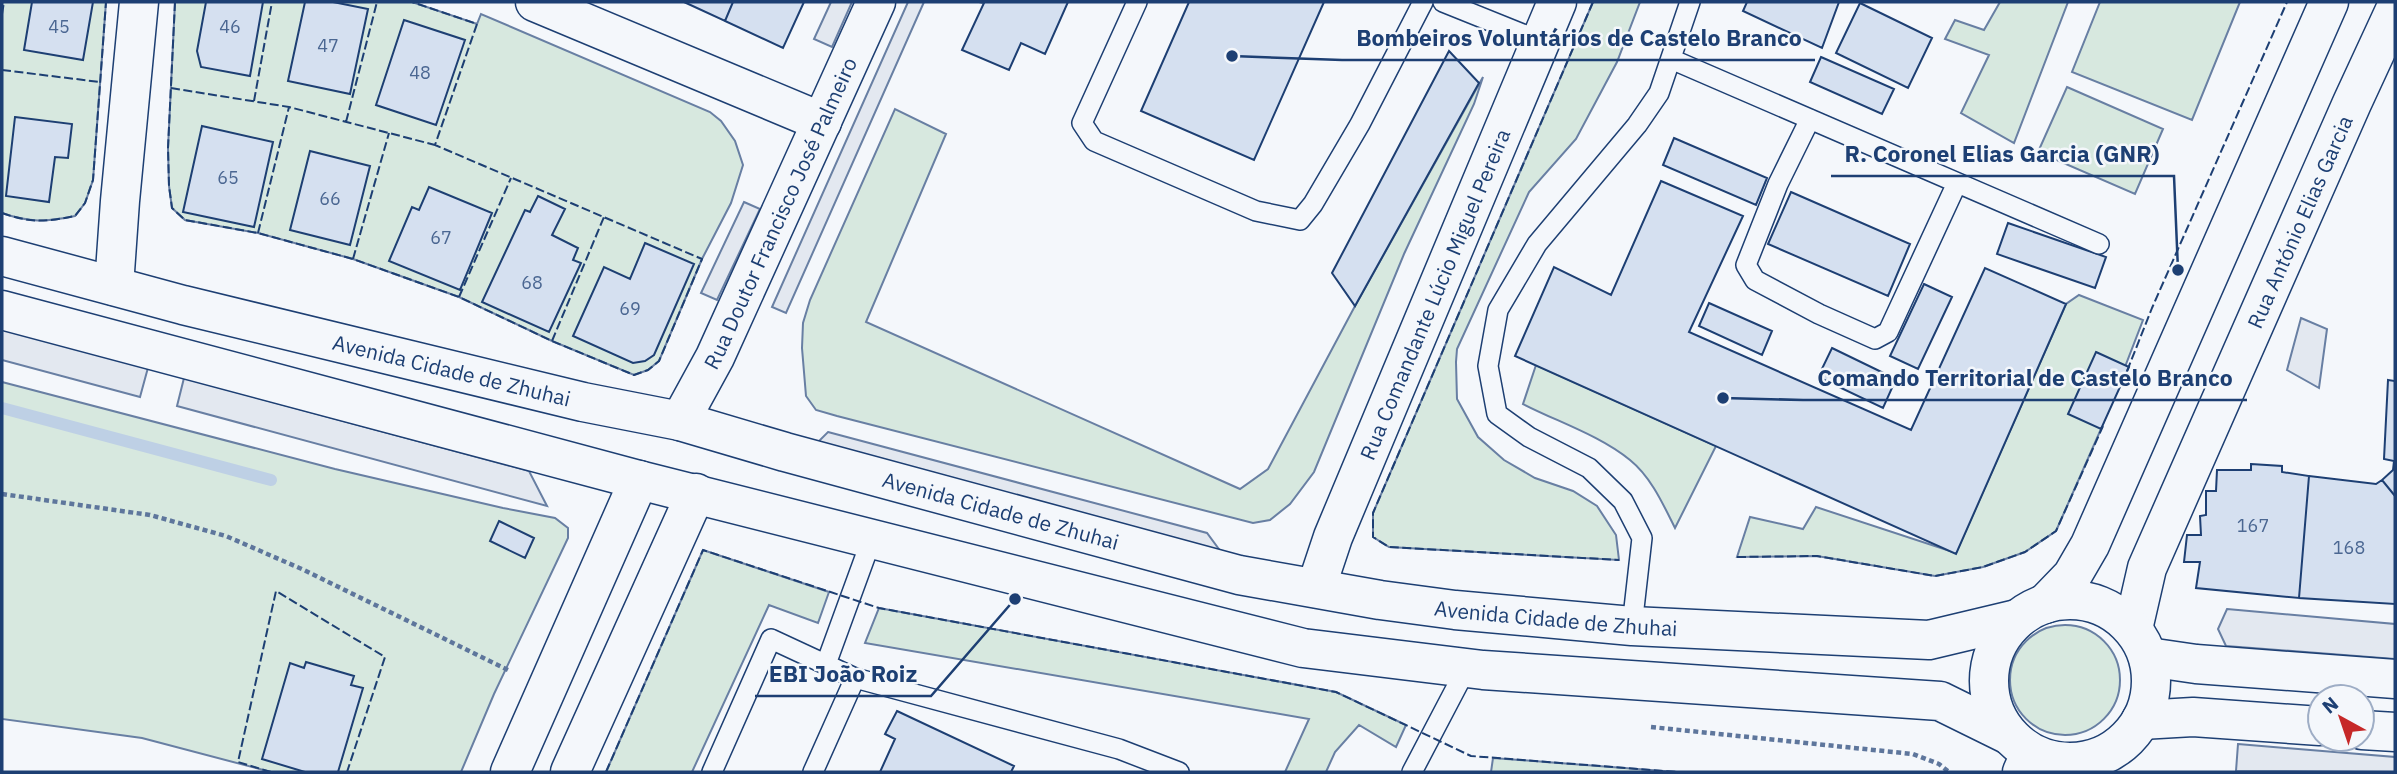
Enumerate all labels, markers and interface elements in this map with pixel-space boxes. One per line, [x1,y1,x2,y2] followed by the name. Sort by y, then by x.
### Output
[48,15,70,38] house number: 45
[219,15,241,38] house number: 46
[1342,16,1815,60] callout: Bombeiros Voluntários de Castelo Branco
[1356,22,1802,52] text: Bombeiros Voluntários de Castelo Branco
[317,34,339,57] house number: 47
[697,53,863,374] street label: Rua Doutor Francisco José Palmeiro
[409,61,431,84] house number: 48
[2240,111,2359,333] street label: Rua António Elias Garcia
[1353,124,1516,464] street label: Rua Comandante Lúcio Miguel Pereira
[1831,132,2174,176] callout: R. Coronel Elias Garcia (GNR)
[1845,138,2159,168] text: R. Coronel Elias Garcia (GNR)
[217,166,239,189] house number: 65
[319,187,341,210] house number: 66
[430,226,452,249] house number: 67
[521,271,543,294] house number: 68
[619,297,641,320] house number: 69
[330,328,573,412] street label: Avenida Cidade de Zhuhai
[1803,356,2247,400] callout: Comando Territorial de Castelo Branco
[1817,362,2233,392] text: Comando Territorial de Castelo Branco
[879,465,1122,556] street label: Avenida Cidade de Zhuhai
[2237,514,2269,537] house number: 167
[2333,536,2365,559] house number: 168
[1433,593,1678,642] street label: Avenida Cidade de Zhuhai
[755,652,931,696] callout: EBI João Roiz
[769,658,917,688] text: EBI João Roiz
[2306,683,2376,753] north arrow
[2317,691,2343,719] text: N

